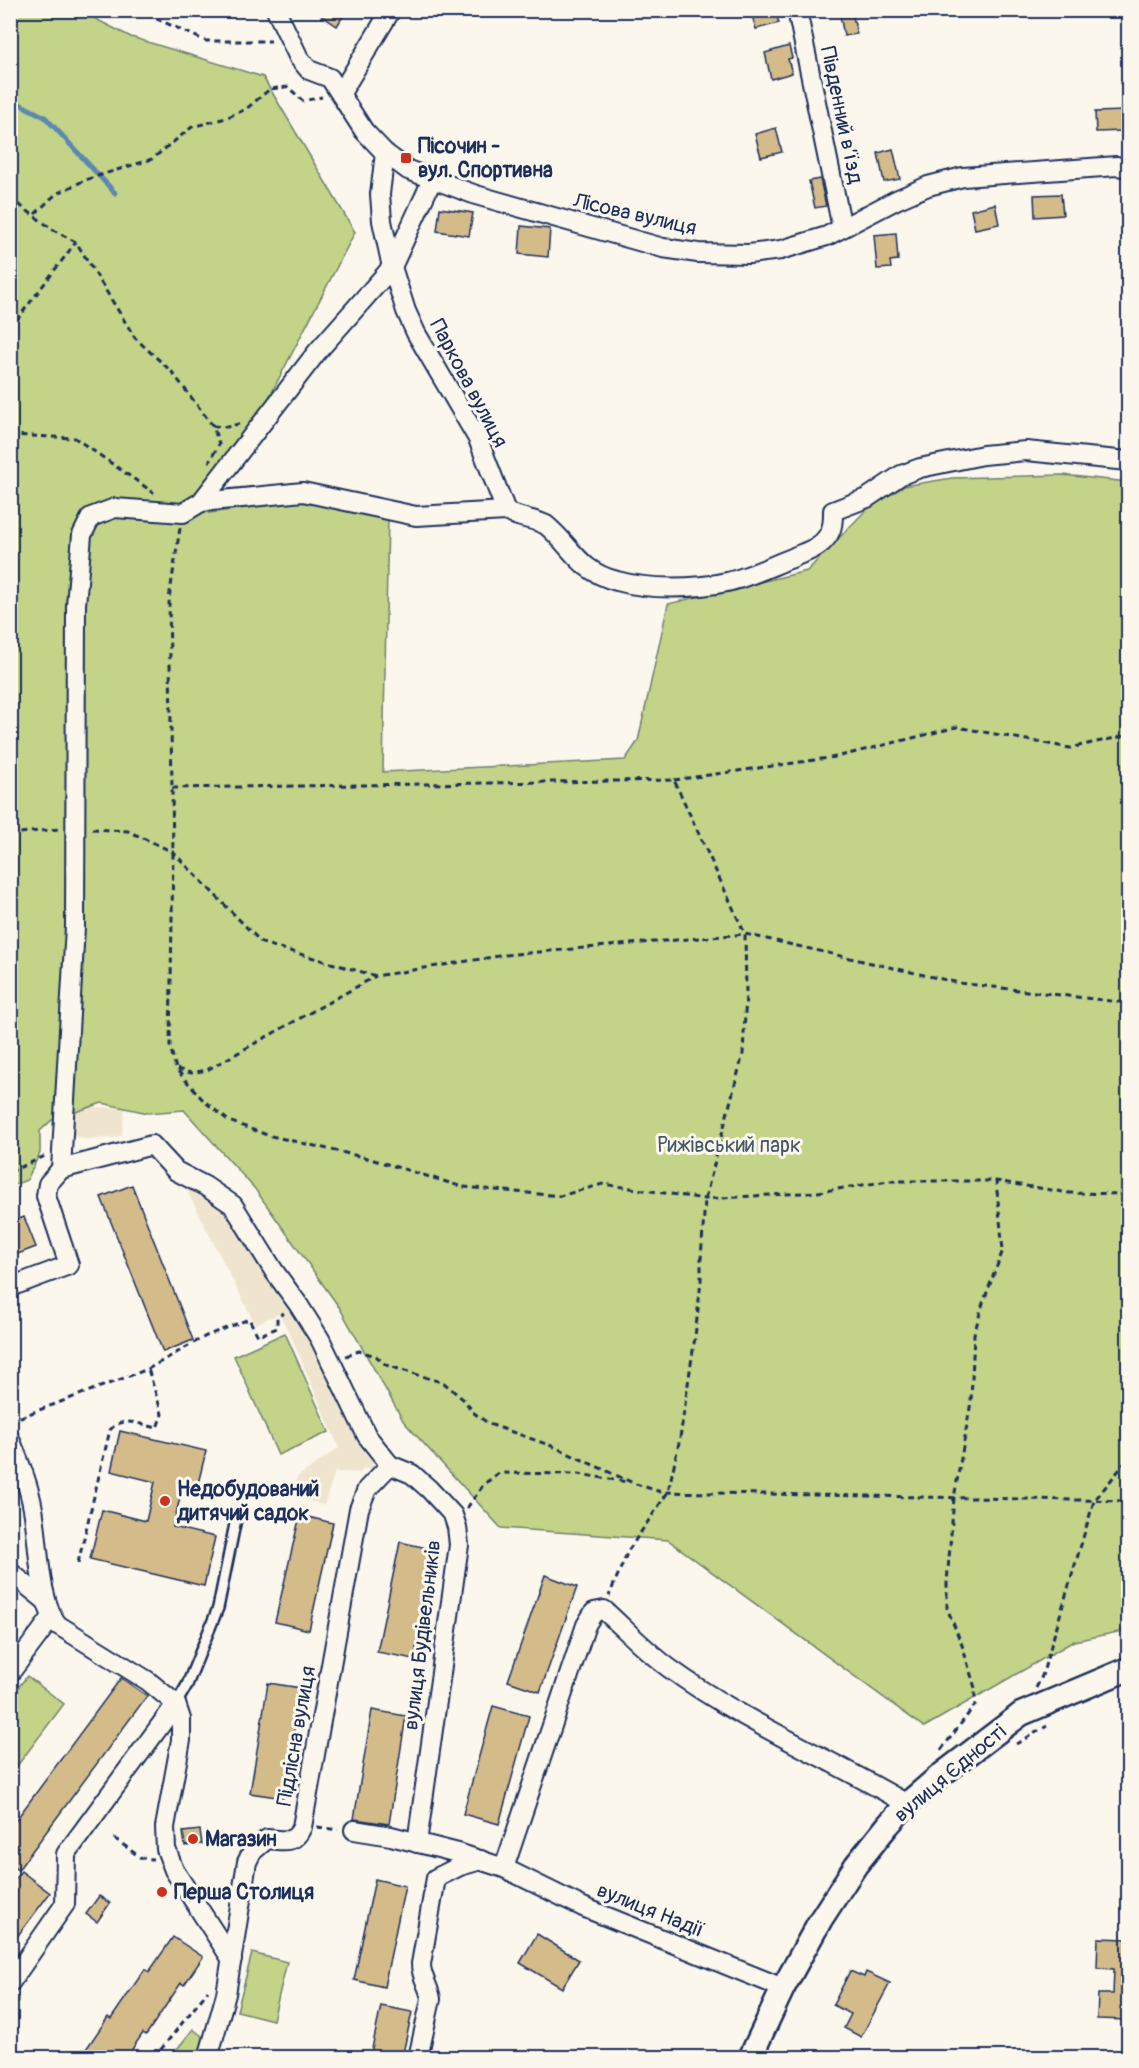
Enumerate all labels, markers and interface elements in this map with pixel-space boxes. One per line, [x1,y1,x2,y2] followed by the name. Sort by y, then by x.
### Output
[814,44,869,187] street label: Південний в’їзд
[418,133,553,184] place label: Пісочин - вул. Спортивна
[399,151,413,165] marker: Пісочин - вул. Спортивна
[570,187,699,242] street label: Лісова вулиця
[423,314,514,452] street label: Паркова вулиця
[657,1132,801,1159] park label: Рижівський парк
[176,1476,319,1527] place label: Недобудований дитячий садок
[158,1494,172,1508] marker: Недобудований дитячий садок
[397,1538,448,1732] street label: вулиця Будівельників
[271,1664,322,1808] street label: Підлісна вулиця
[888,1718,1012,1828] street label: вулиця Єдності
[205,1826,277,1853] place label: Магазин
[186,1832,200,1846] marker: Магазин
[593,1877,709,1944] street label: вулиця Надії
[174,1879,314,1906] place label: Перша Столиця
[155,1885,169,1899] marker: Перша Столиця

